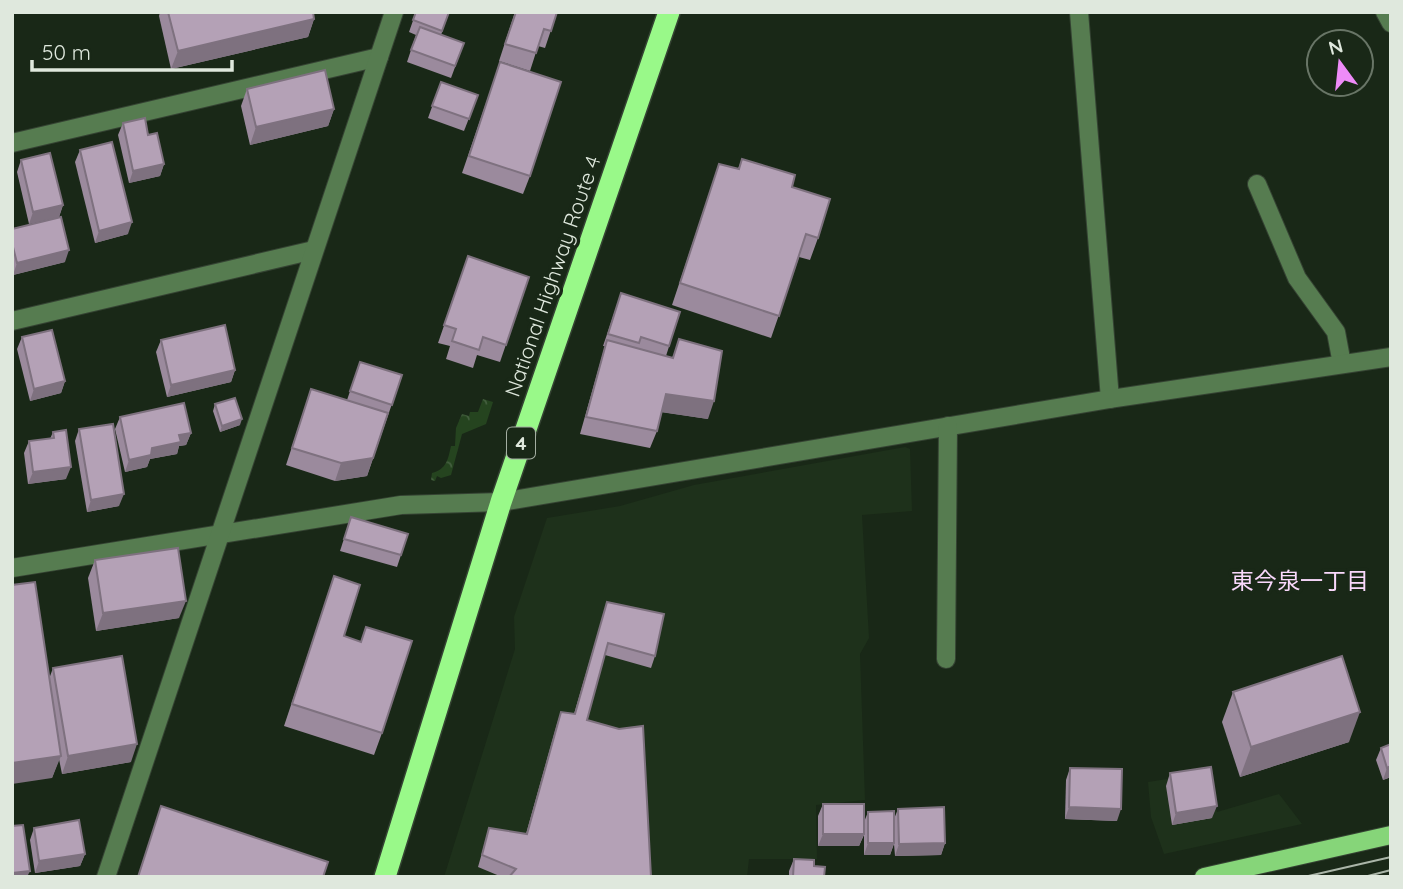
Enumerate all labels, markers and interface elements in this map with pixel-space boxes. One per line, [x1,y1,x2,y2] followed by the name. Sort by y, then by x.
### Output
[32,28,231,72] scale bar
[1305,28,1375,98] north arrow
[1326,33,1345,60] text: N
[42,39,91,65] text: 50 m
[499,152,605,400] street label: National Highway Route 4
[507,428,535,458] road number: 4
[1231,566,1369,595] district label: 東今泉一丁目

